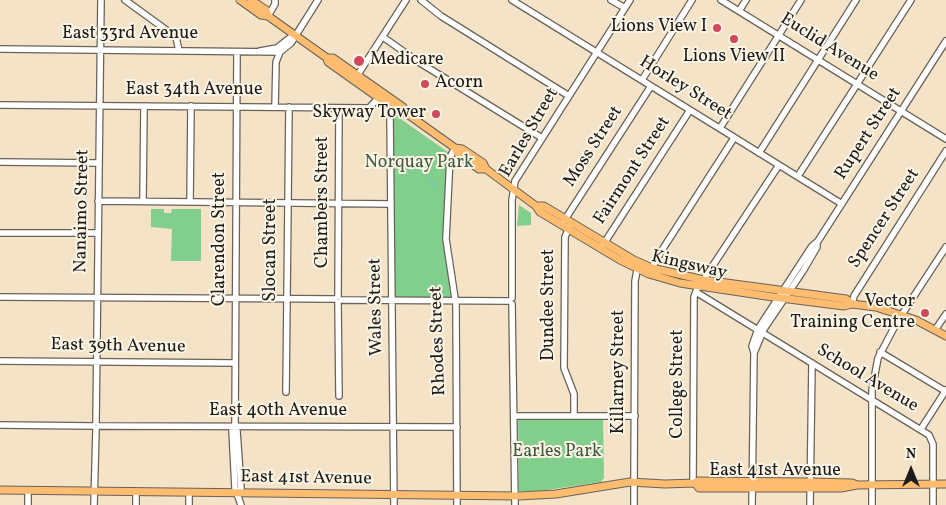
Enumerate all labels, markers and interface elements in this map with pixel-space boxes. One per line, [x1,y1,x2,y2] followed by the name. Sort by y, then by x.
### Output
[776,9,882,87] street label: Euclid Avenue
[611,17,707,39] place label: Lions View I
[711,22,723,34] marker: Lions View I
[62,24,198,46] street label: East 33rd Avenue
[728,33,740,45] marker: Lions View II
[683,47,785,69] place label: Lions View II
[370,50,444,72] place label: Medicare
[635,52,735,126] street label: Horley Street
[352,54,366,68] marker: Medicare
[435,73,483,95] place label: Acorn
[419,78,431,90] marker: Acorn
[126,80,262,102] street label: East 34th Avenue
[496,84,564,182] street label: Earles Street
[831,84,907,184] street label: Rupert Street
[560,102,628,192] street label: Moss Street
[312,103,426,125] place label: Skyway Tower
[430,108,442,120] marker: Skyway Tower
[590,113,676,229] street label: Fairmont Street
[313,136,335,268] street label: Chambers Street
[71,149,95,273] street label: Nanaimo Street
[365,153,473,175] park label: Norquay Park
[845,165,925,273] street label: Spencer Street
[210,172,232,306] street label: Clarendon Street
[261,198,283,302] street label: Slocan Street
[649,247,729,285] street label: Kingsway
[539,249,561,361] street label: Dundee Street
[365,258,389,356] street label: Wales Street
[426,286,452,396] street label: Rhodes Street
[790,292,915,334] place label: Vector Training Centre
[919,307,931,319] marker: Vector Training Centre
[609,310,631,434] street label: Killarney Street
[668,330,690,438] street label: College Street
[50,335,186,359] street label: East 39th Avenue
[812,340,922,418] street label: School Avenue
[209,401,347,423] street label: East 40th Avenue
[512,442,602,464] park label: Earles Park
[886,445,936,495] north arrow
[906,445,916,464] text: N
[709,461,841,483] street label: East 41st Avenue
[240,467,372,491] street label: East 41st Avenue

